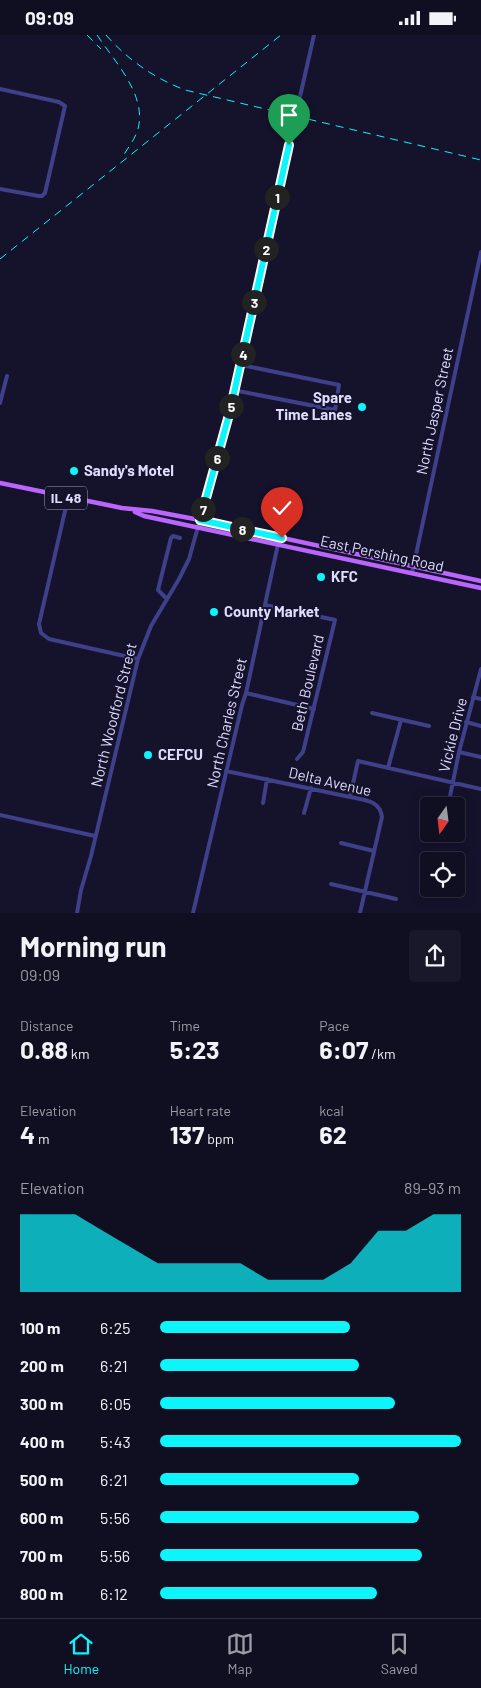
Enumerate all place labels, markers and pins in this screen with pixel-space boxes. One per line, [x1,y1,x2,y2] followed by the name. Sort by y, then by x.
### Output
[268,94,310,145] pin
[264,185,290,209] pin: 1
[254,237,278,261] pin: 2
[242,289,266,315] pin: 3
[230,341,256,367] pin: 4
[276,388,352,423] place label: Spare Time Lanes
[218,393,244,419] pin: 5
[356,401,368,413] marker: Spare Time Lanes
[204,445,230,471] pin: 6
[84,461,174,479] place label: Sandy's Motel
[68,465,80,477] marker: Sandy's Motel
[261,487,303,538] pin
[190,497,216,521] pin: 7
[230,517,254,541] pin: 8
[331,567,358,585] place label: KFC
[315,571,327,583] marker: KFC
[224,602,320,620] place label: County Market
[208,606,220,618] marker: County Market
[158,745,203,763] place label: CEFCU
[142,749,154,761] marker: CEFCU

